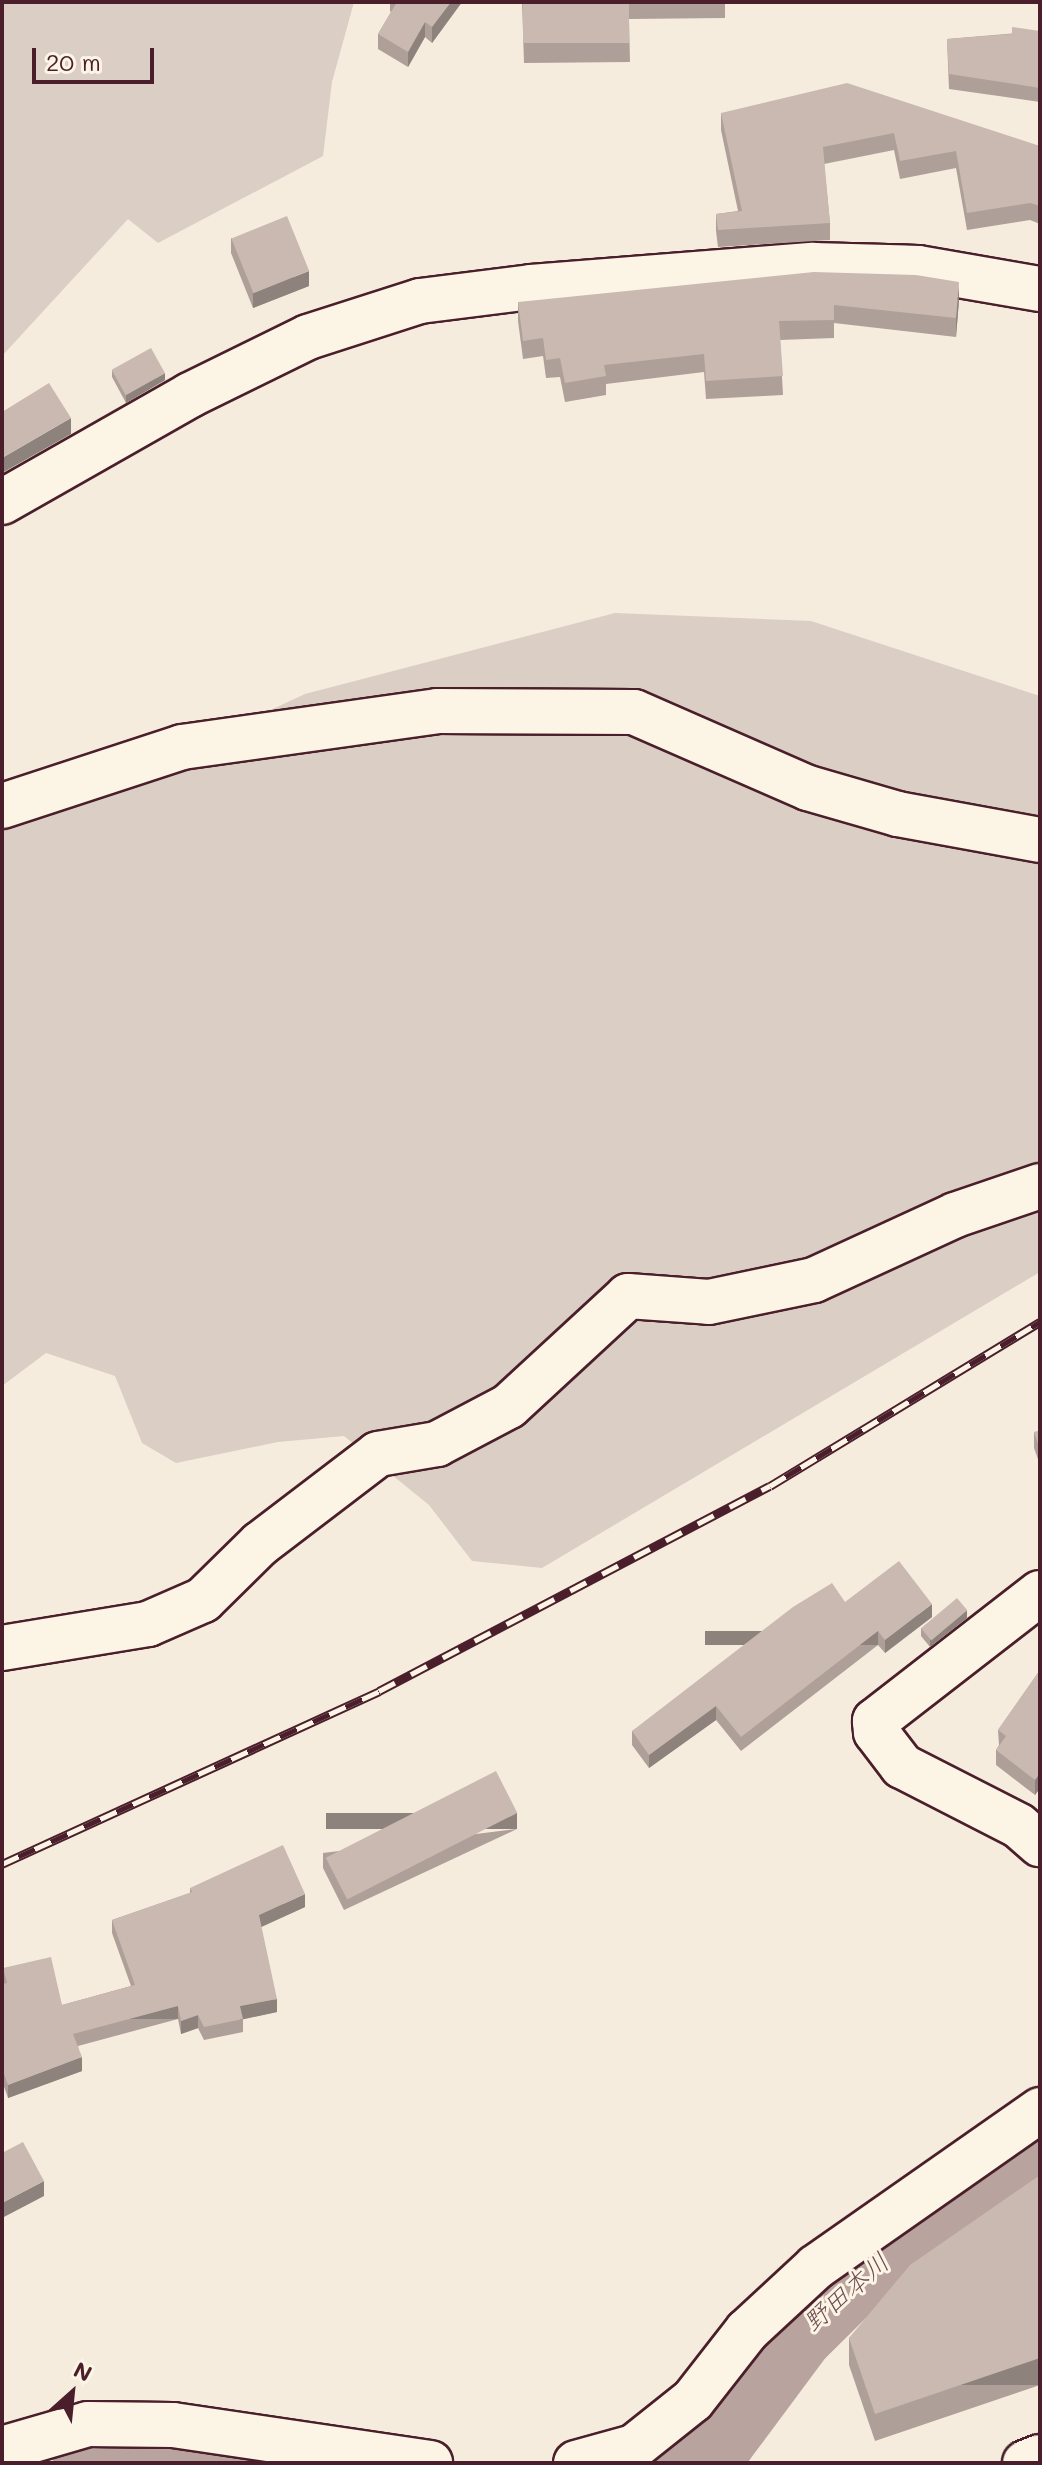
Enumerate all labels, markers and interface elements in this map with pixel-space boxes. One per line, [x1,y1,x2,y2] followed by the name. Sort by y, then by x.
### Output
[36,32,158,82] scale bar
[46,46,101,77] text: 20 m
[797,2246,895,2338] water label: 野田本川
[32,2353,112,2433] north arrow
[69,2354,97,2388] text: N

